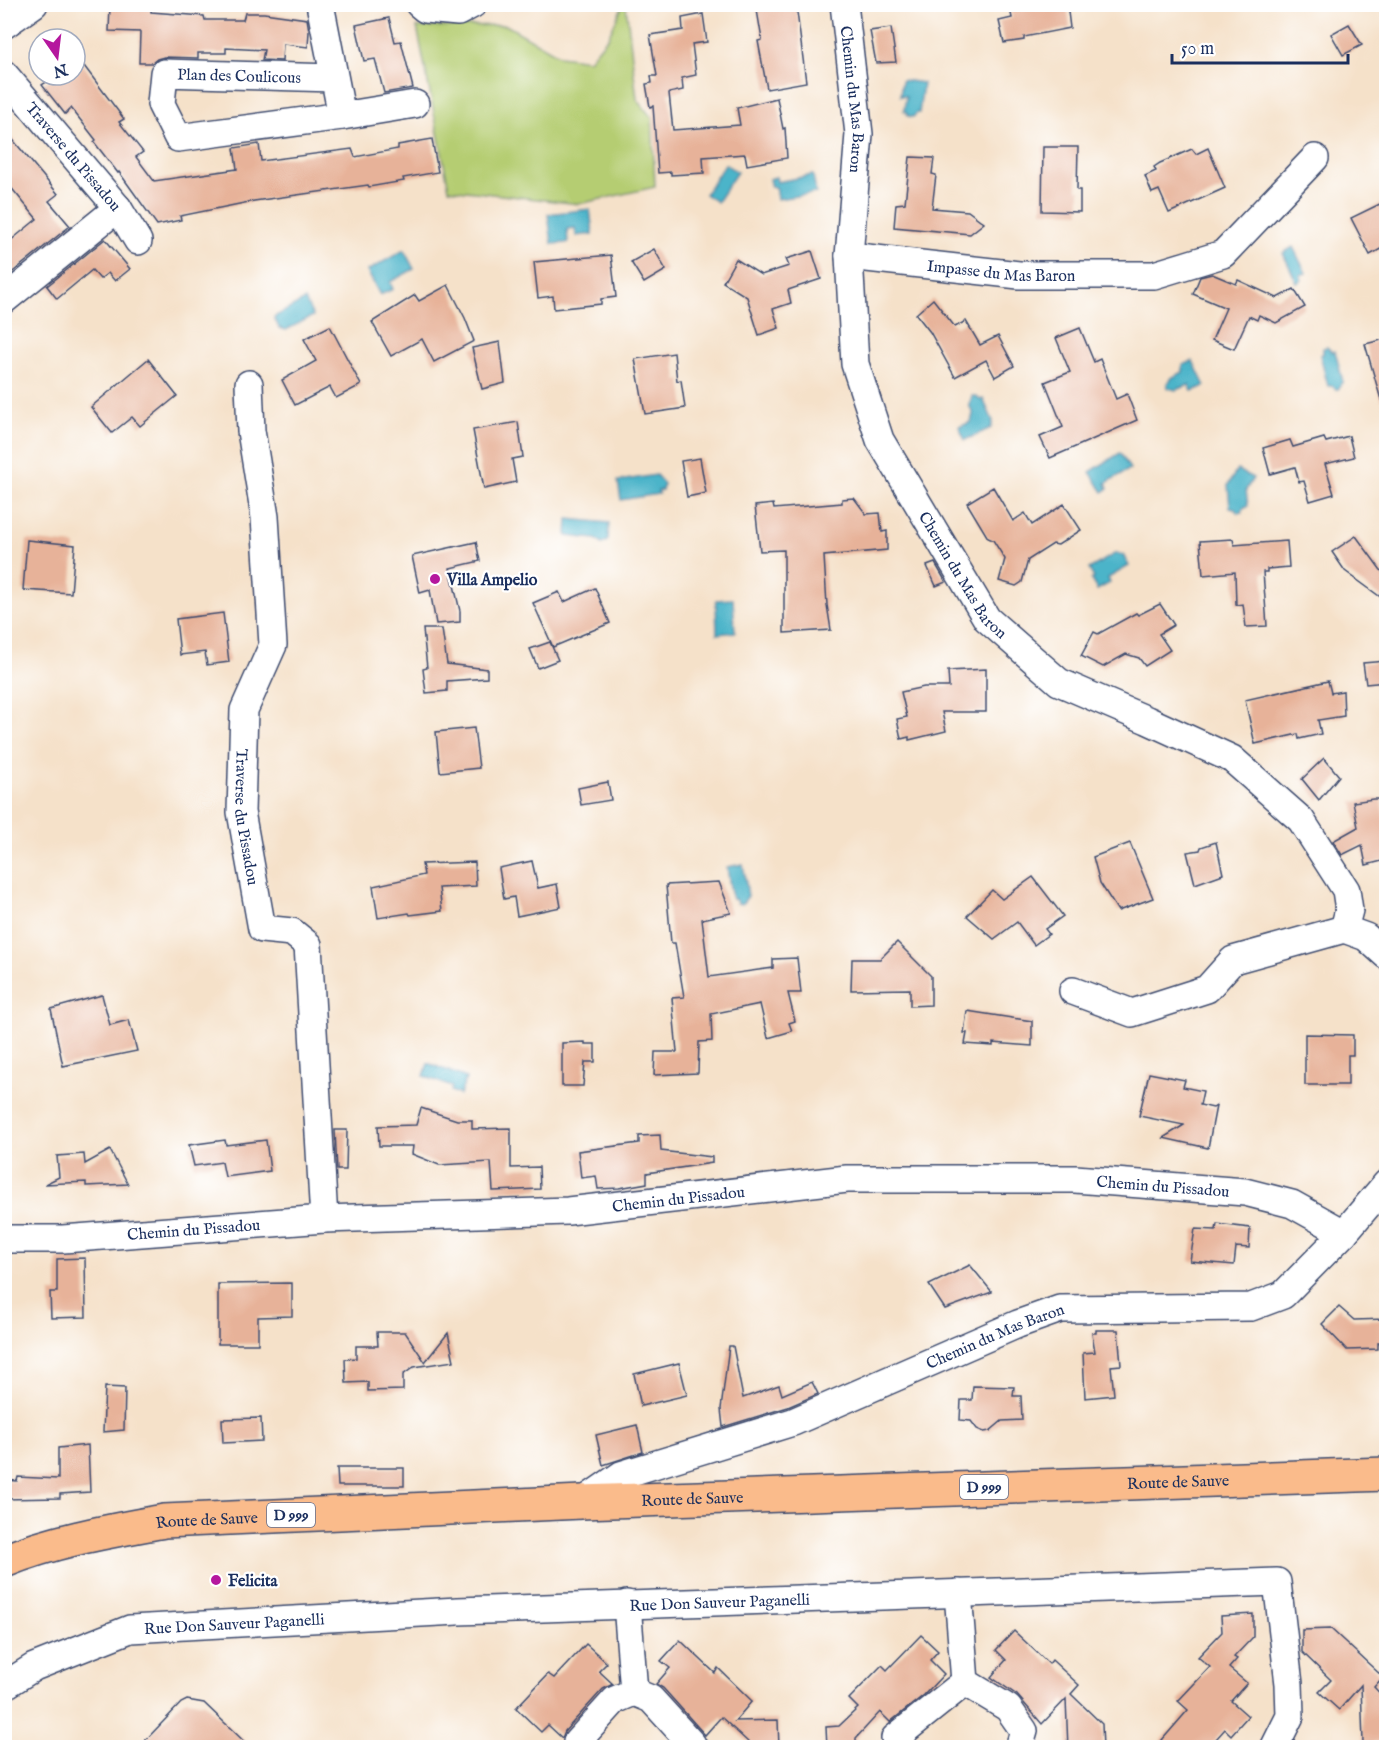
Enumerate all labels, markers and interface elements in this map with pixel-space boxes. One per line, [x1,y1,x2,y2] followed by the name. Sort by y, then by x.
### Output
[835,25,867,174] street label: Chemin du Mas Baron
[27,27,87,87] north arrow
[1172,27,1348,65] scale bar
[1181,38,1214,61] text: 50 m
[51,58,70,81] text: N
[177,65,302,89] street label: Plan des Coulicous
[20,99,125,216] street label: Traverse du Pissadou
[926,257,1076,287] street label: Impasse du Mas Baron
[913,509,1011,644] street label: Chemin du Mas Baron
[446,571,538,591] place label: Villa Ampelio
[428,572,442,586] marker: Villa Ampelio
[229,748,262,887] street label: Traverse du Pissadou
[1096,1173,1230,1203] street label: Chemin du Pissadou
[611,1183,746,1218] street label: Chemin du Pissadou
[127,1216,261,1246] street label: Chemin du Pissadou
[923,1300,1068,1375] street label: Chemin du Mas Baron
[1126,1471,1230,1495] street label: Route de Sauve
[960,1475,1008,1499] road number: D 999
[641,1488,744,1512] street label: Route de Sauve
[267,1503,315,1527] road number: D 999
[154,1509,258,1534] street label: Route de Sauve
[228,1572,279,1592] place label: Felicita
[209,1573,223,1587] marker: Felicita
[629,1591,810,1617] street label: Rue Don Sauveur Paganelli
[143,1610,325,1640] street label: Rue Don Sauveur Paganelli

